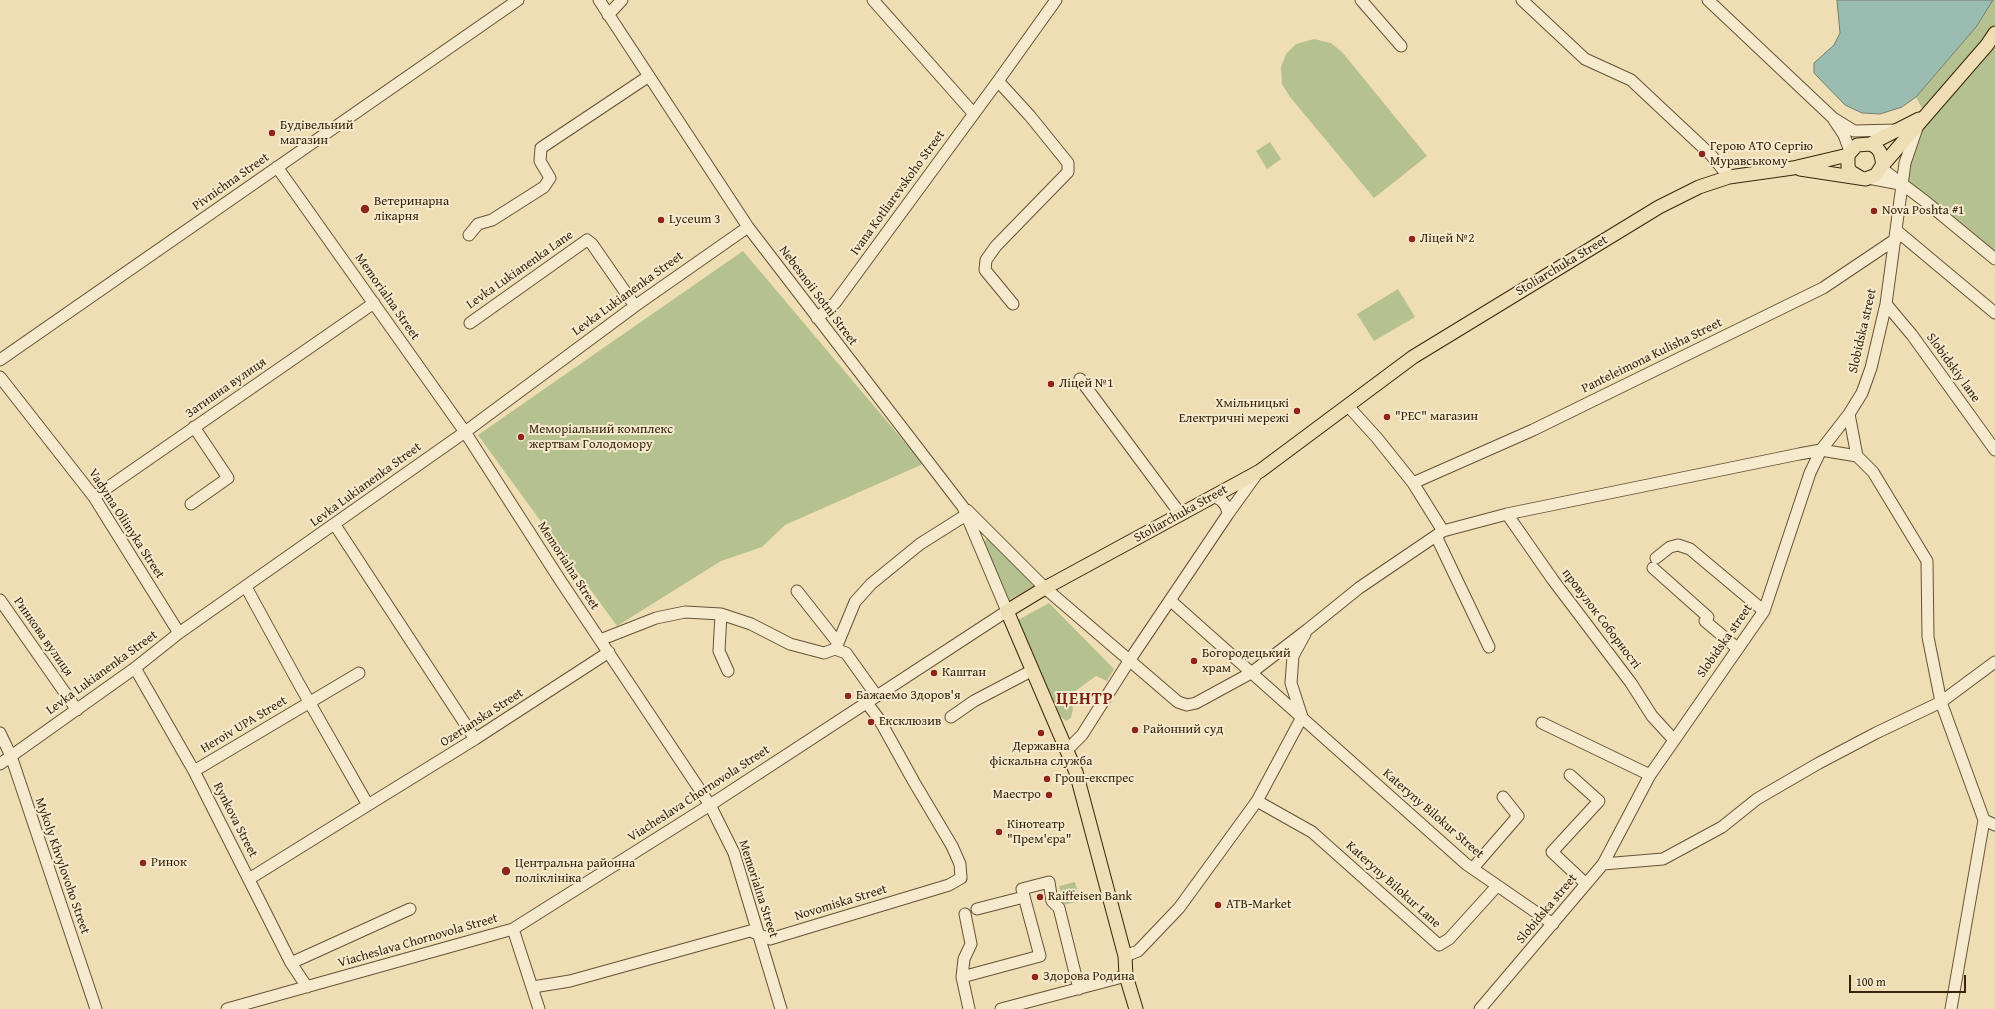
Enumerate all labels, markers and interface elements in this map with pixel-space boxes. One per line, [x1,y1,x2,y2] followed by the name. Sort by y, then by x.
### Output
[280,118,353,149] place label: Будівельний магазин
[267,128,277,138] marker: Будівельний магазин
[847,128,949,258] street label: Ivana Kotliarevskoho Street
[1710,139,1813,170] place label: Герою АТО Сергію Муравському
[1697,149,1707,159] marker: Герою АТО Сергію Муравському
[190,150,272,214] street label: Pivnichna Street
[374,194,449,225] place label: Ветеринарна лікарня
[359,203,371,215] marker: Ветеринарна лікарня
[1882,203,1964,219] place label: Nova Poshta #1
[1869,206,1879,216] marker: Nova Poshta #1
[669,212,720,228] place label: Lyceum 3
[656,215,666,225] marker: Lyceum 3
[464,227,576,313] street label: Levka Lukianenka Lane
[1420,231,1475,247] place label: Ліцей №2
[1513,232,1611,300] street label: Stoliarchuka Street
[1407,234,1417,244] marker: Ліцей №2
[775,243,861,349] street label: Nebesnoii Sotni Street
[569,248,687,340] street label: Levka Lukianenka Street
[351,251,423,343] street label: Memorialna Street
[1846,287,1880,375] street label: Slobidska street
[1579,315,1725,397] street label: Panteleimona Kulisha Street
[1923,330,1983,406] street label: Slobidskiy lane
[183,354,269,422] street label: Затишна вулиця
[1059,376,1114,392] place label: Ліцей №1
[1046,379,1056,389] marker: Ліцей №1
[1179,396,1289,427] place label: Хмільницькі Електричні мережі
[1292,406,1302,416] marker: Хмільницькі Електричні мережі
[1395,409,1478,425] place label: "РЕС" магазин
[1382,412,1392,422] marker: "РЕС" магазин
[529,422,673,453] place label: Меморіальний комплекс жертвам Голодомору
[516,432,526,442] marker: Меморіальний комплекс жертвам Голодомору
[307,439,425,531] street label: Levka Lukianenka Street
[85,466,167,582] street label: Vadyma Oliinyka Street
[1131,482,1231,546] street label: Stoliarchuka Street
[534,519,602,613] street label: Memorialna Street
[1558,566,1644,672] street label: провулок Соборності
[10,594,76,680] street label: Ринкова вулиця
[1694,601,1756,681] street label: Slobidska street
[43,627,161,719] street label: Levka Lukianenka Street
[1202,646,1291,677] place label: Богородецький храм
[1189,656,1199,666] marker: Богородецький храм
[942,665,986,681] place label: Каштан
[929,668,939,678] marker: Каштан
[438,685,526,751] street label: Ozerianska Street
[856,688,960,704] place label: Бажаемо Здоров'я
[1056,690,1114,710] district label: ЦЕНТР
[843,691,853,701] marker: Бажаемо Здоров'я
[198,693,290,757] street label: Heroiv UPA Street
[879,714,941,730] place label: Ексклюзив
[866,717,876,727] marker: Ексклюзив
[1143,722,1223,738] place label: Районний суд
[1130,725,1140,735] marker: Районний суд
[1036,728,1046,738] marker: Державна фіскальна служба
[990,739,1092,770] place label: Державна фіскальна служба
[625,742,773,846] street label: Viacheslava Chornovola Street
[1379,766,1487,862] street label: Kateryny Bilokur Street
[1055,771,1134,787] place label: Грош-експрес
[1042,774,1052,784] marker: Грош-експрес
[209,780,261,860] street label: Rynkova Street
[993,787,1041,803] place label: Маестро
[1044,790,1054,800] marker: Маестро
[31,796,93,936] street label: Mykoly Khvylovoho Street
[1007,817,1071,848] place label: Кінотеатр "Прем'єра"
[994,827,1004,837] marker: Кінотеатр "Прем'єра"
[735,838,781,940] street label: Memorialna Street
[1342,838,1444,932] street label: Kateryny Bilokur Lane
[151,855,187,871] place label: Ринок
[515,856,635,887] place label: Центральна районна поліклініка
[138,858,148,868] marker: Ринок
[500,865,512,877] marker: Центральна районна поліклініка
[1513,871,1581,947] street label: Slobidska street
[793,882,889,924] street label: Novomiska Street
[1048,889,1132,905] place label: Raiffeisen Bank
[1035,892,1045,902] marker: Raiffeisen Bank
[1226,897,1292,913] place label: ATB-Market
[1213,900,1223,910] marker: ATB-Market
[336,911,500,971] street label: Viacheslava Chornovola Street
[1851,967,1968,993] scale bar
[1043,969,1135,985] place label: Здорова Родина
[1030,972,1040,982] marker: Здорова Родина
[1856,973,1886,990] text: 100 m

